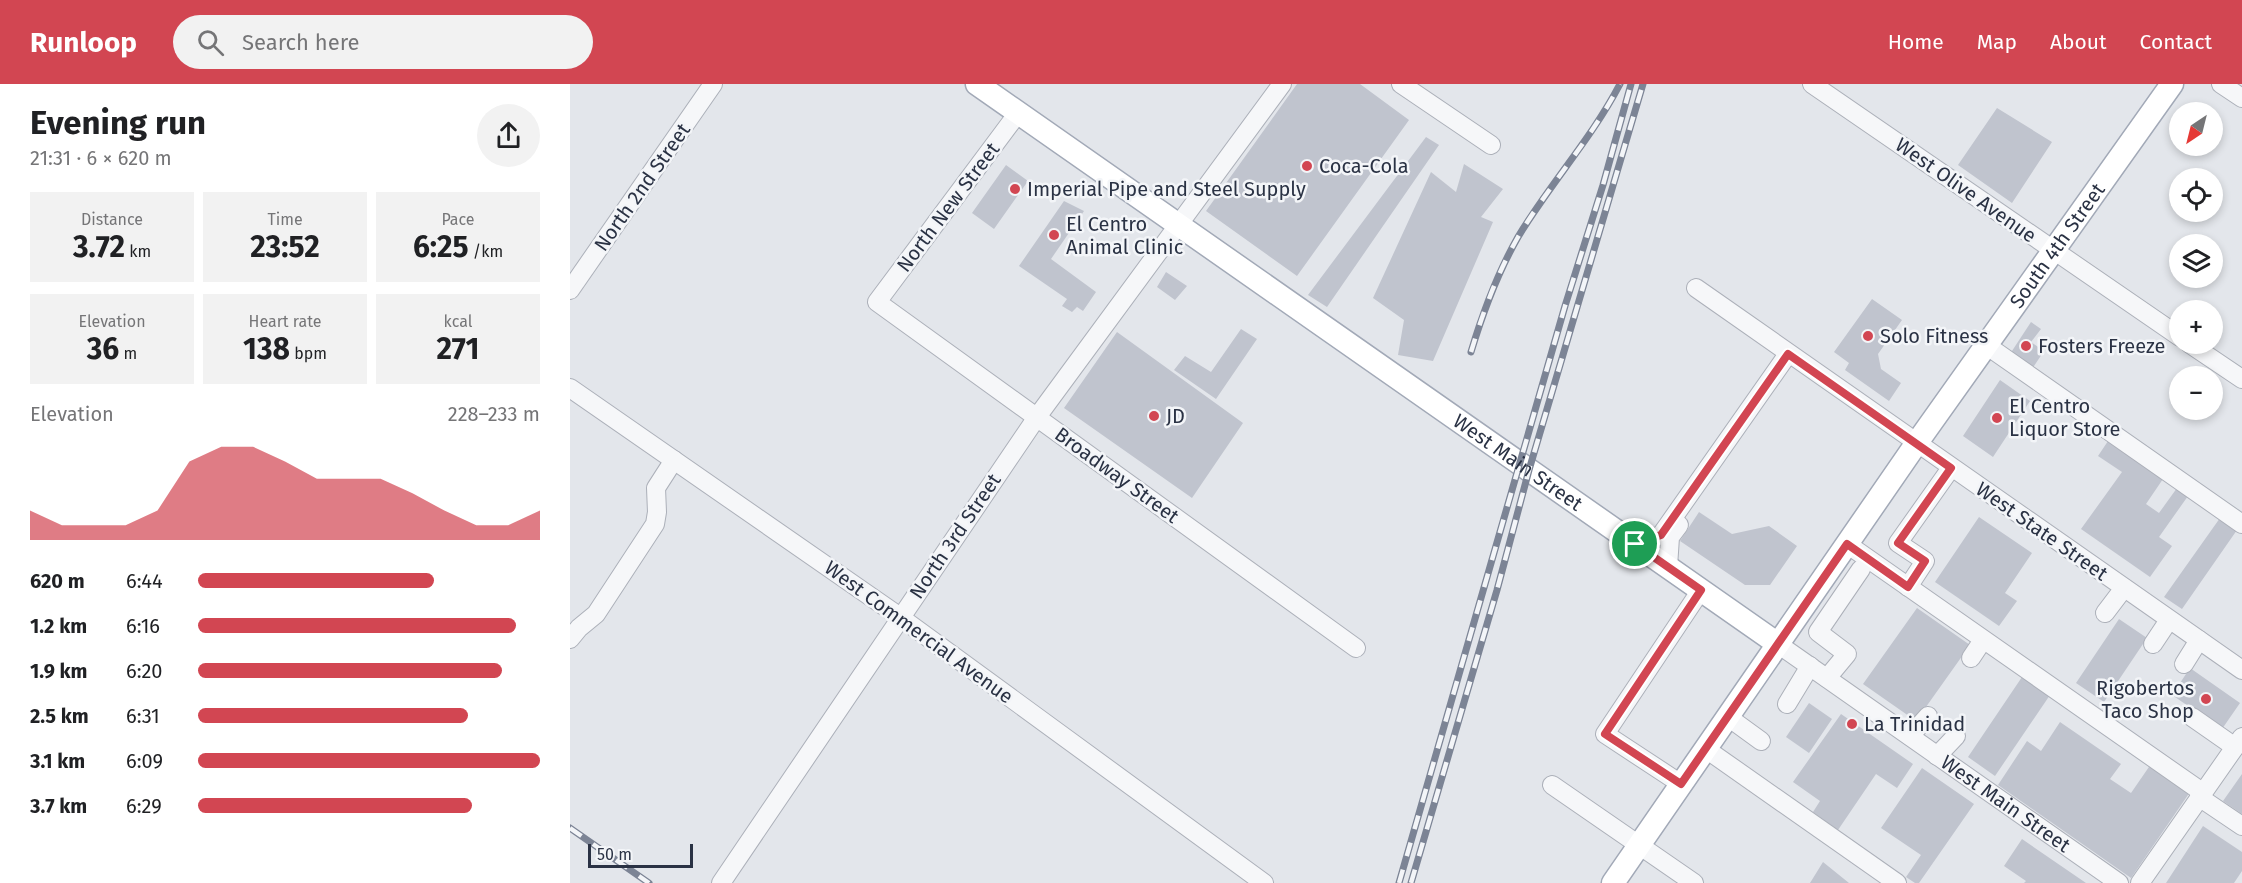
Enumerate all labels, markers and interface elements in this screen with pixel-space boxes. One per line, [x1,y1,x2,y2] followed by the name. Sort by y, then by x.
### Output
[173,15,593,69] search box
[30,26,137,59] text: Runloop
[194,26,227,59] icon: search
[242,29,360,56] text: Search here
[1888,29,1944,55] text: Home
[1977,29,2017,55] text: Map
[2050,29,2107,55] text: About
[2140,29,2212,55] text: Contact
[2169,102,2223,156] north arrow
[2169,102,2223,420] map controls
[30,103,206,143] text: Evening run
[477,104,540,167] button: share
[589,118,695,256] street label: North 2nd Street
[1891,132,2041,248] street label: West Olive Avenue
[892,137,1005,276] street label: North New Street
[30,146,172,170] text: 21:31 · 6 × 620 m
[1319,154,1409,178] place label: Coca-Cola
[1300,159,1314,173] marker: Coca-Cola
[2169,168,2223,222] button: locate
[1027,177,1306,201] place label: Imperial Pipe and Steel Supply
[2005,178,2110,313] street label: South 4th Street
[1008,182,1022,196] marker: Imperial Pipe and Steel Supply
[81,210,143,229] text: Distance
[267,210,303,229] text: Time
[441,210,475,229] text: Pace
[1066,212,1183,259] place label: El Centro Animal Clinic
[1047,228,1061,242] marker: El Centro Animal Clinic
[73,229,125,265] text: 3.72
[250,229,320,265] text: 23:52
[413,229,469,265] text: 6:25
[2169,234,2223,288] button: layers
[125,242,151,261] text: km
[469,242,503,261] text: /km
[2169,300,2223,354] button: +
[78,312,146,331] text: Elevation
[249,312,321,331] text: Heart rate
[444,312,472,331] text: kcal
[1880,324,1988,348] place label: Solo Fitness
[1861,329,1875,343] marker: Solo Fitness
[87,331,119,367] text: 36
[243,331,290,367] text: 138
[437,331,479,367] text: 271
[2038,334,2165,358] place label: Fosters Freeze
[2019,339,2033,353] marker: Fosters Freeze
[119,344,137,363] text: m
[290,344,327,363] text: bpm
[2169,366,2223,420] button: −
[2009,394,2120,441] place label: El Centro Liquor Store
[30,402,114,426] text: Elevation
[448,402,540,426] text: 228–233 m
[1166,404,1185,428] place label: JD
[1147,409,1161,423] marker: JD
[1449,409,1588,516] street label: West Main Street
[1990,411,2004,425] marker: El Centro Liquor Store
[1050,422,1184,529] street label: Broadway Street
[904,468,1006,603] street label: North 3rd Street
[1971,477,2113,586] street label: West State Street
[1609,518,1660,569] pin
[1618,527,1651,560] icon: arrive
[820,555,1018,709] street label: West Commercial Avenue
[30,569,85,593] text: 620 m
[126,569,163,593] text: 6:44
[30,614,87,638] text: 1.2 km
[126,614,160,638] text: 6:16
[30,659,88,683] text: 1.9 km
[126,659,163,683] text: 6:20
[2096,676,2194,723] place label: Rigobertos Taco Shop
[2199,692,2213,706] marker: Rigobertos Taco Shop
[30,704,89,728] text: 2.5 km
[126,704,160,728] text: 6:31
[1864,712,1965,736] place label: La Trinidad
[1845,717,1859,731] marker: La Trinidad
[30,749,85,773] text: 3.1 km
[126,749,163,773] text: 6:09
[1936,750,2076,858] street label: West Main Street
[30,794,87,818] text: 3.7 km
[126,794,162,818] text: 6:29
[588,841,693,868] scale bar
[597,845,632,864] text: 50 m

